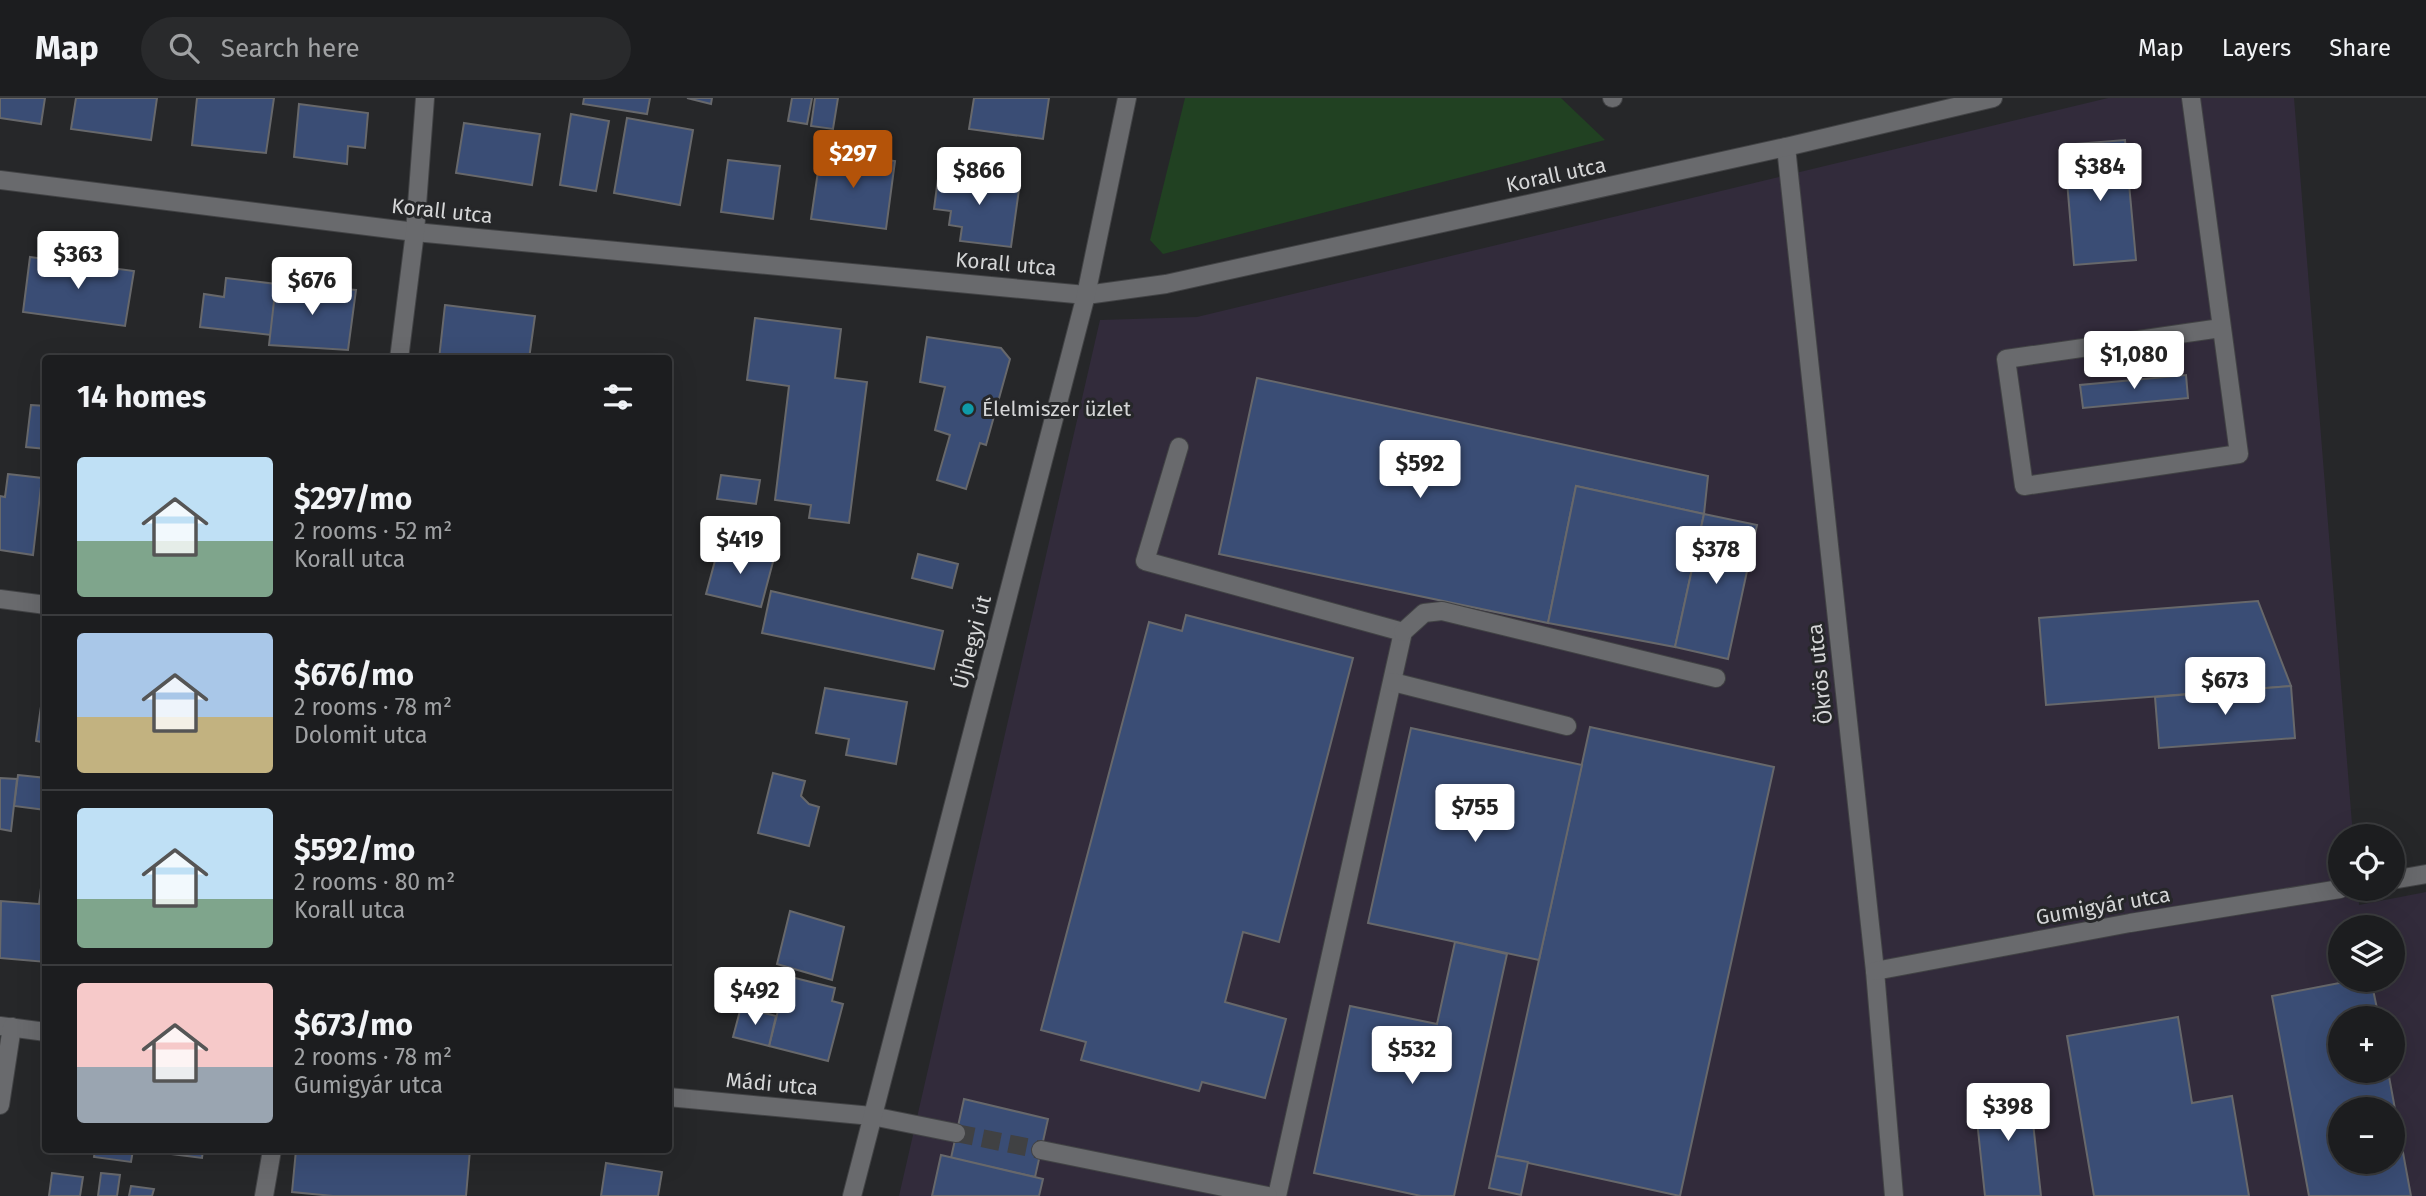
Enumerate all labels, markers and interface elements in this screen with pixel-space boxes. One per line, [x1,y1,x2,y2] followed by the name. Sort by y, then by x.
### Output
[141,17,631,80] search box
[35,28,99,68] text: Map
[165,29,203,67] icon: search
[221,33,360,64] text: Search here
[2138,34,2184,62] text: Map
[2222,34,2291,62] text: Layers
[2329,34,2391,62] text: Share
[812,130,894,190] pin: $297
[829,139,877,167] text: $297
[2059,144,2141,203] pin: $384
[938,148,1020,207] pin: $866
[1504,152,1608,198] street label: Korall utca
[2075,152,2125,180] text: $384
[953,156,1005,184] text: $866
[390,193,494,229] street label: Korall utca
[37,232,119,291] pin: $363
[53,240,103,268] text: $363
[954,247,1058,281] street label: Korall utca
[271,258,353,317] pin: $676
[288,266,336,294] text: $676
[2077,331,2191,391] pin: $1,080
[2100,340,2168,368] text: $1,080
[599,378,637,416] icon: filters
[77,379,206,415] text: 14 homes
[982,396,1131,422] place label: Élelmiszer üzlet
[960,401,976,417] marker: Élelmiszer üzlet
[1379,440,1461,500] pin: $592
[1396,449,1444,477] text: $592
[294,481,412,517] text: $297/mo
[133,485,217,569] icon: home
[294,517,452,545] text: 2 rooms · 52 m²
[699,517,781,576] pin: $419
[716,525,764,553] text: $419
[1675,526,1757,586] pin: $378
[1692,535,1740,563] text: $378
[294,545,405,573] text: Korall utca
[947,592,997,692] street label: Újhegyi út
[1802,622,1838,726] street label: Ökrös utca
[294,657,414,693] text: $676/mo
[2184,658,2266,717] pin: $673
[133,661,217,745] icon: home
[2201,666,2249,694] text: $673
[294,693,452,721] text: 2 rooms · 78 m²
[294,721,428,749] text: Dolomit utca
[1434,784,1516,844] pin: $755
[1451,793,1499,821] text: $755
[2328,824,2405,1174] map controls
[2328,824,2405,901] button: locate
[294,832,415,868] text: $592/mo
[133,836,217,920] icon: home
[294,868,455,896] text: 2 rooms · 80 m²
[2034,881,2172,931] street label: Gumigyár utca
[294,896,405,924] text: Korall utca
[2328,915,2405,992] button: layers
[714,968,796,1027] pin: $492
[730,976,780,1004] text: $492
[2328,1006,2405,1083] button: +
[294,1007,413,1043] text: $673/mo
[133,1011,217,1095] icon: home
[1371,1026,1453,1086] pin: $532
[1388,1035,1436,1063] text: $532
[294,1043,452,1071] text: 2 rooms · 78 m²
[725,1067,819,1101] street label: Mádi utca
[294,1071,443,1099] text: Gumigyár utca
[1967,1084,2049,1143] pin: $398
[1983,1092,2033,1120] text: $398
[2328,1097,2405,1174] button: −

